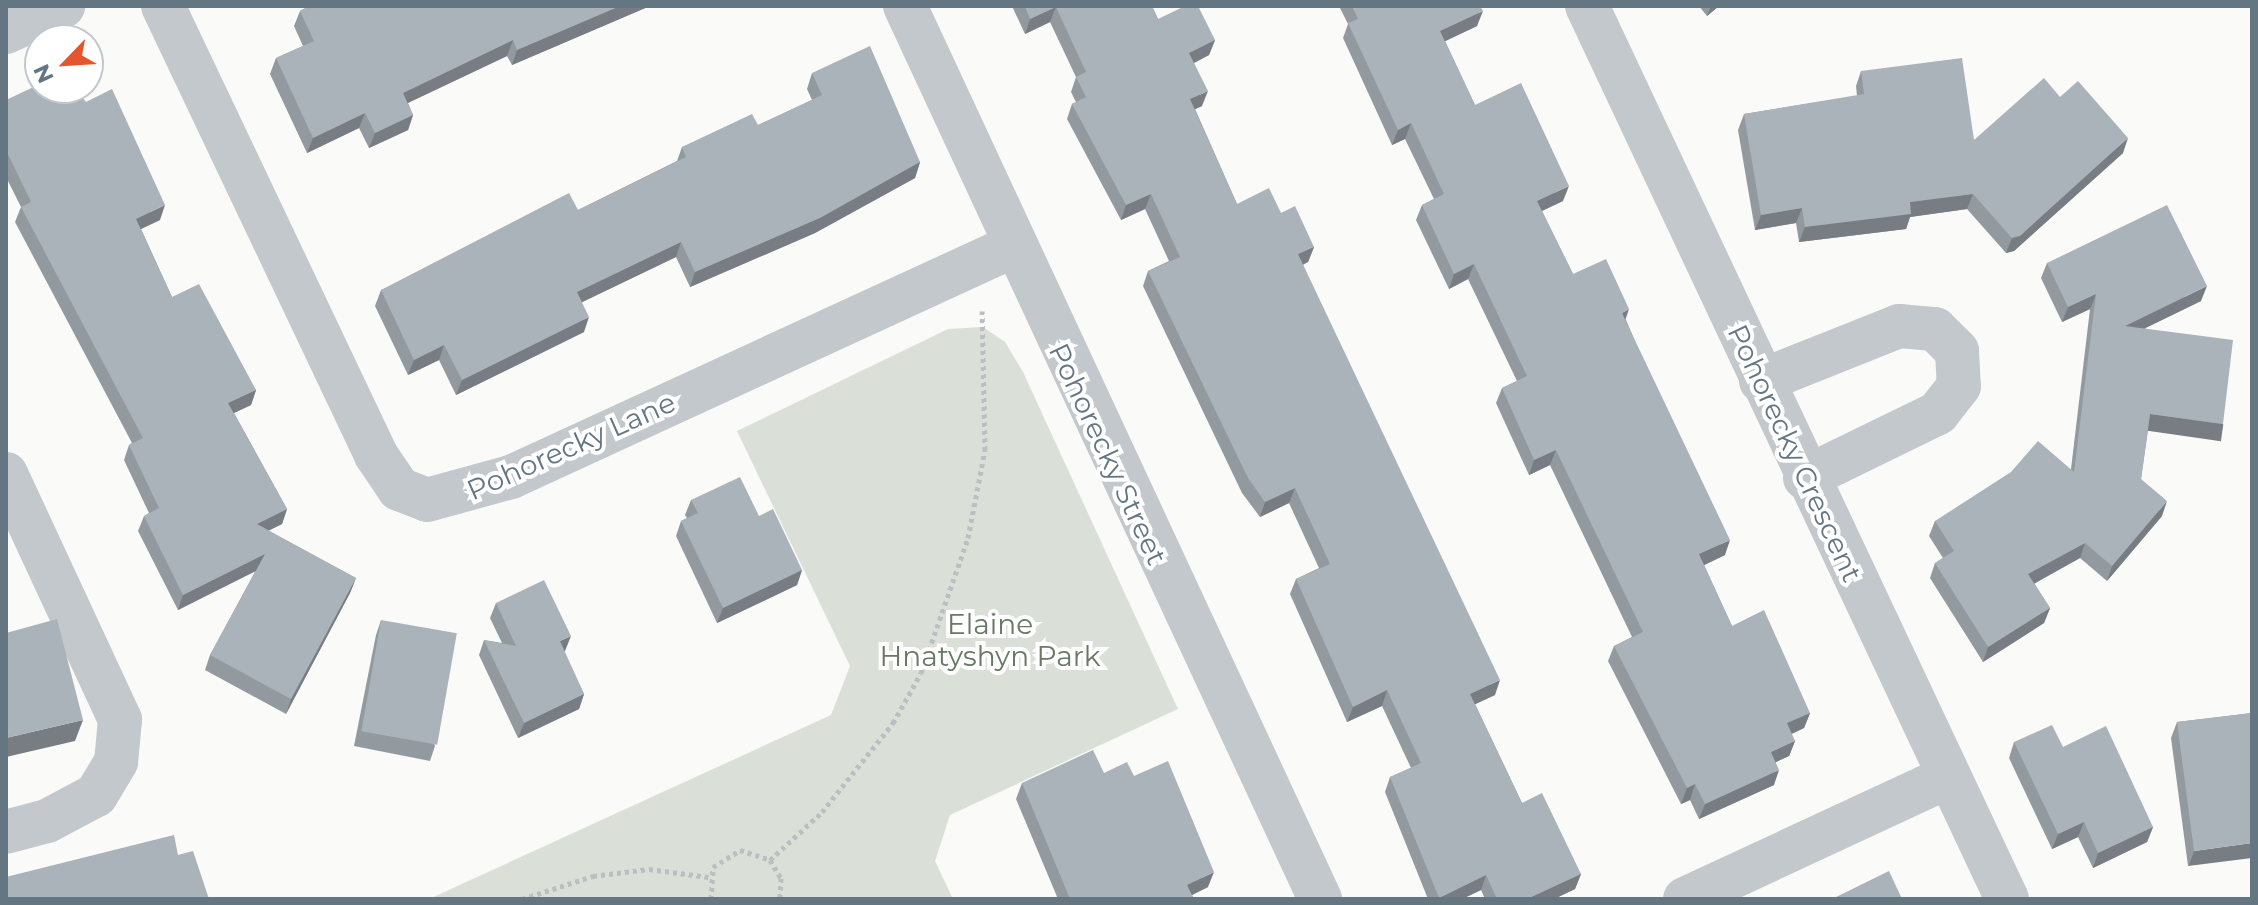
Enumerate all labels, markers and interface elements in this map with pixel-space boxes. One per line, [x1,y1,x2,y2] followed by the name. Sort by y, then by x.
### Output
[24,24,104,104] north arrow
[28,60,60,87] text: N
[1721,319,1869,587] street label: Pohorecky Crescent
[1042,338,1174,570] street label: Pohorecky Street
[462,385,680,507] street label: Pohorecky Lane
[879,607,1101,673] park label: Elaine Hnatyshyn Park

